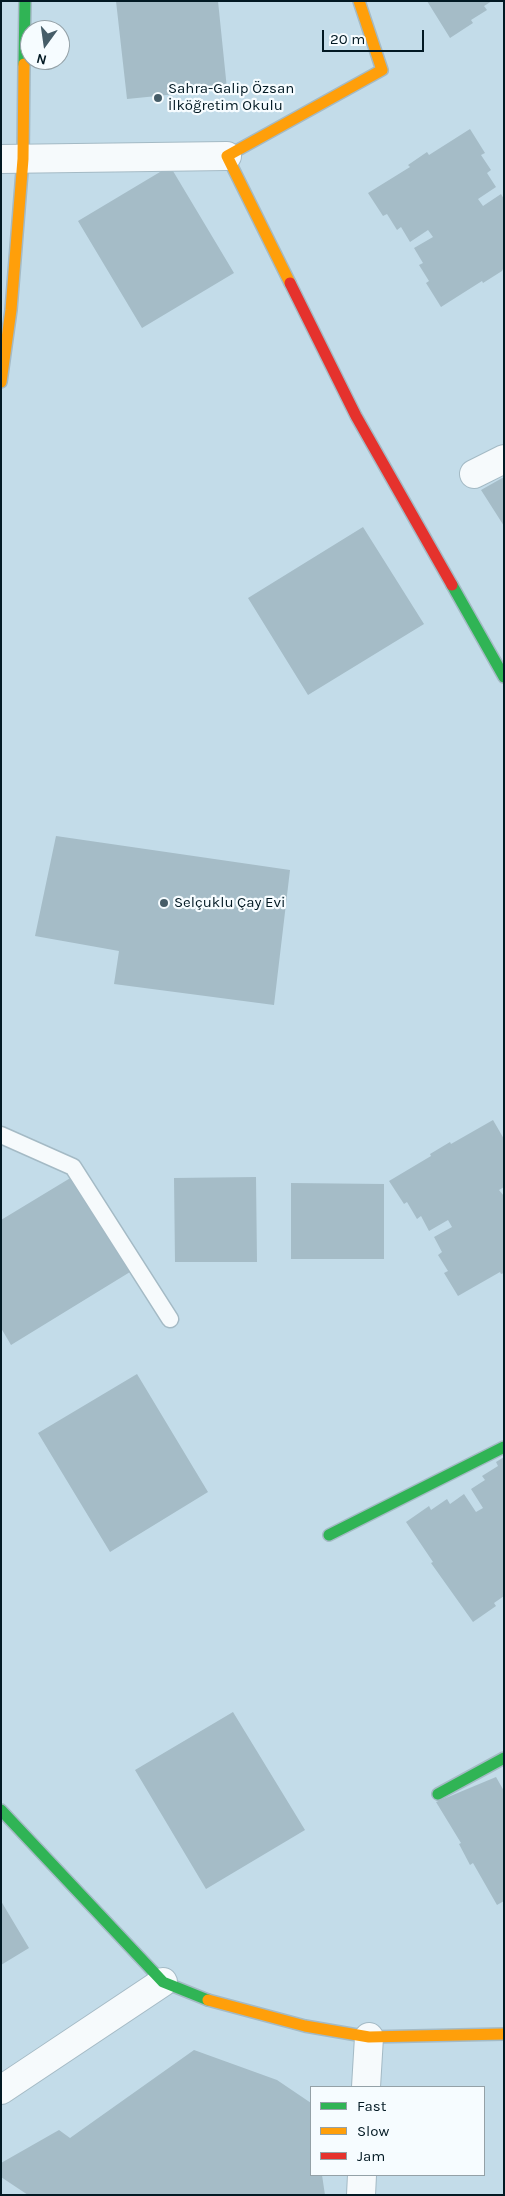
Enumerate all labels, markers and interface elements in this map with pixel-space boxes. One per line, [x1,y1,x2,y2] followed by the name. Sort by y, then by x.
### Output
[20,20,70,70] north arrow
[325,20,428,52] scale bar
[330,30,365,48] text: 20 m
[35,50,48,69] text: N
[168,80,294,115] place label: Sahra-Galip Özsan İlköğretim Okulu
[152,92,164,104] marker: Sahra-Galip Özsan İlköğretim Okulu
[174,894,286,912] place label: Selçuklu Çay Evi
[158,897,170,909] marker: Selçuklu Çay Evi
[310,2086,485,2176] legend
[357,2097,386,2115] text: Fast
[357,2122,389,2140] text: Slow
[357,2147,385,2165] text: Jam

